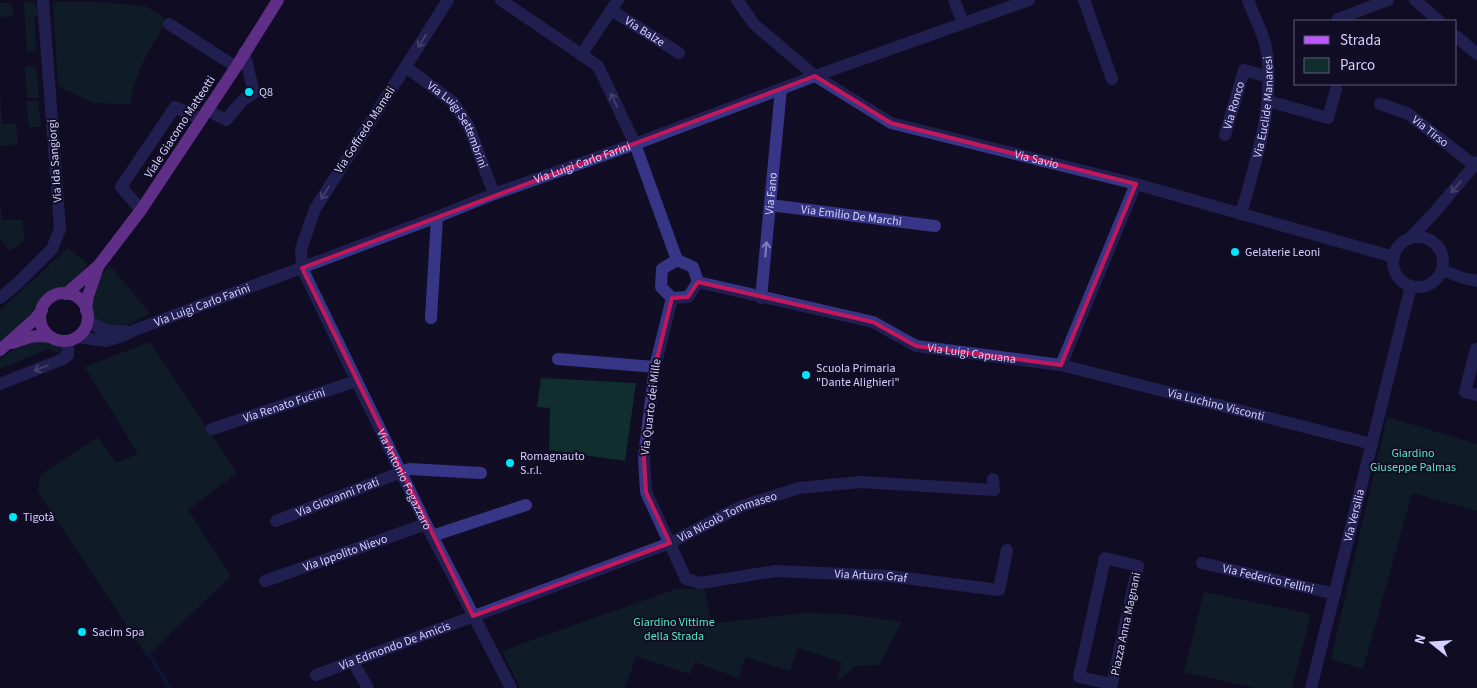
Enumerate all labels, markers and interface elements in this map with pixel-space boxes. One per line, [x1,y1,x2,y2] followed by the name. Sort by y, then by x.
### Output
[621,12,668,51] street label: Via Balze
[1294,20,1457,85] legend
[1340,30,1381,51] text: Strada
[417,34,427,48] one-way arrow
[1249,55,1277,159] street label: Via Euclide Manaresi
[1340,55,1375,76] text: Parco
[140,72,220,182] street label: Viale Giacomo Matteotti
[424,77,492,171] street label: Via Luigi Settembrini
[1219,79,1249,131] street label: Via Ronco
[330,83,400,177] street label: Via Goffredo Mameli
[259,84,273,101] place label: Q8
[243,86,255,98] marker: Q8
[609,93,619,108] one-way arrow
[1408,111,1452,151] street label: Via Tirso
[44,119,66,203] street label: Via Ida Sangiorgi
[532,138,633,188] street label: Via Luigi Carlo Farini
[1013,146,1061,173] street label: Via Savio
[761,172,781,215] street label: Via Fano
[1450,181,1461,194] one-way arrow
[319,185,329,199] one-way arrow
[800,201,903,230] street label: Via Emilio De Marchi
[761,242,770,258] one-way arrow
[1245,244,1320,261] place label: Gelaterie Leoni
[1229,246,1241,258] marker: Gelaterie Leoni
[152,279,253,331] street label: Via Luigi Carlo Farini
[927,339,1017,368] street label: Via Luigi Capuana
[637,358,665,456] street label: Via Quarto dei Mille
[816,360,900,391] place label: Scuola Primaria "Dante Alighieri"
[34,363,49,373] one-way arrow
[800,369,812,381] marker: Scuola Primaria "Dante Alighieri"
[241,383,328,427] street label: Via Renato Fucini
[1166,384,1267,425] street label: Via Luchino Visconti
[373,426,436,533] street label: Via Antonio Fogazzaro
[1370,445,1456,476] park label: Giardino Giuseppe Palmas
[520,448,585,479] place label: Romagnauto S.r.l.
[504,457,516,469] marker: Romagnauto S.r.l.
[293,473,382,521] street label: Via Giovanni Prati
[674,487,779,546] street label: Via Nicolò Tommaseo
[1339,487,1369,543] street label: Via Versilia
[23,509,54,526] place label: Tigotà
[7,511,19,523] marker: Tigotà
[301,530,390,575] street label: Via Ippolito Nievo
[1221,560,1316,597] street label: Via Federico Fellini
[834,565,909,587] street label: Via Arturo Graf
[1107,571,1145,677] street label: Piazza Anna Magnani
[633,614,715,645] park label: Giardino Vittime della Strada
[337,617,453,674] street label: Via Edmondo De Amicis
[1407,618,1457,668] north arrow
[92,624,144,641] place label: Sacim Spa
[76,626,88,638] marker: Sacim Spa
[1410,632,1431,647] text: N

